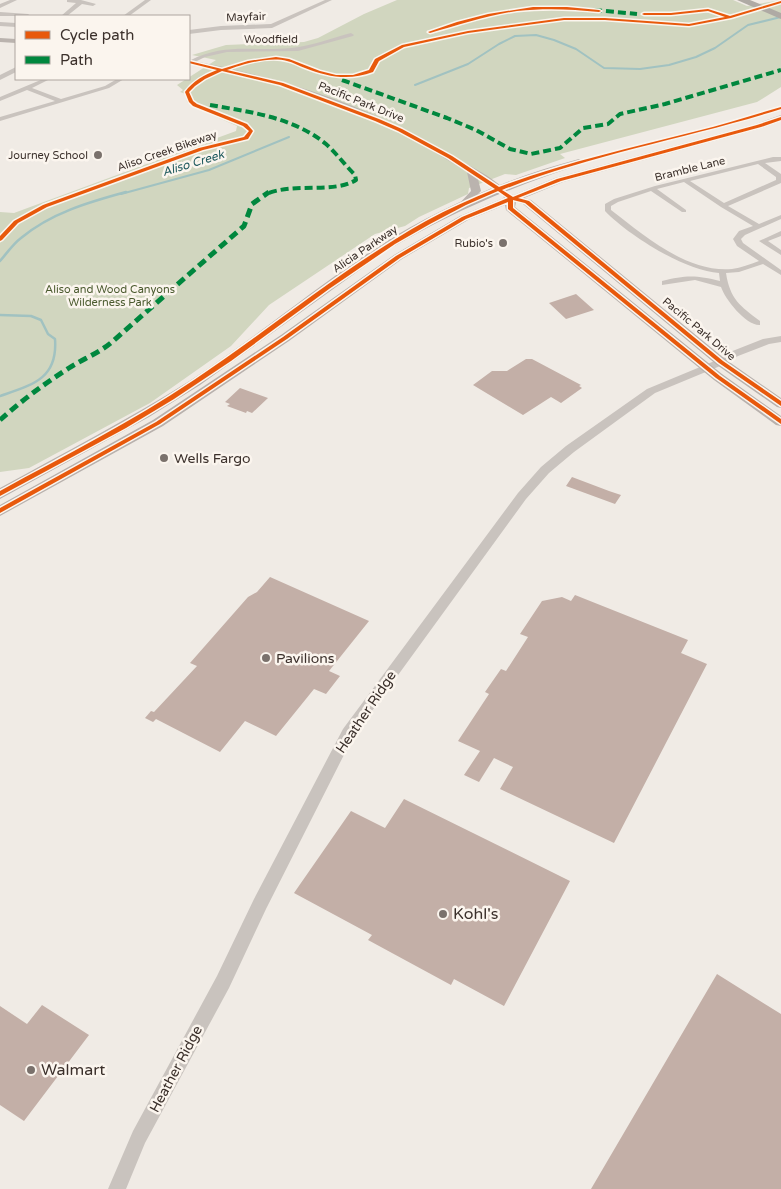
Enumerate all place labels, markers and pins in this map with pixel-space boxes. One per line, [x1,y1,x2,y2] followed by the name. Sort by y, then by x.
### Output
[8,149,88,162] place label: Journey School
[92,149,104,161] marker: Journey School
[455,237,493,250] place label: Rubio's
[497,237,509,249] marker: Rubio's
[174,450,251,467] place label: Wells Fargo
[158,452,170,464] marker: Wells Fargo
[276,650,335,667] place label: Pavilions
[260,652,272,664] marker: Pavilions
[453,904,498,924] place label: Kohl's
[437,908,449,920] marker: Kohl's
[41,1060,105,1080] place label: Walmart
[25,1064,37,1076] marker: Walmart

